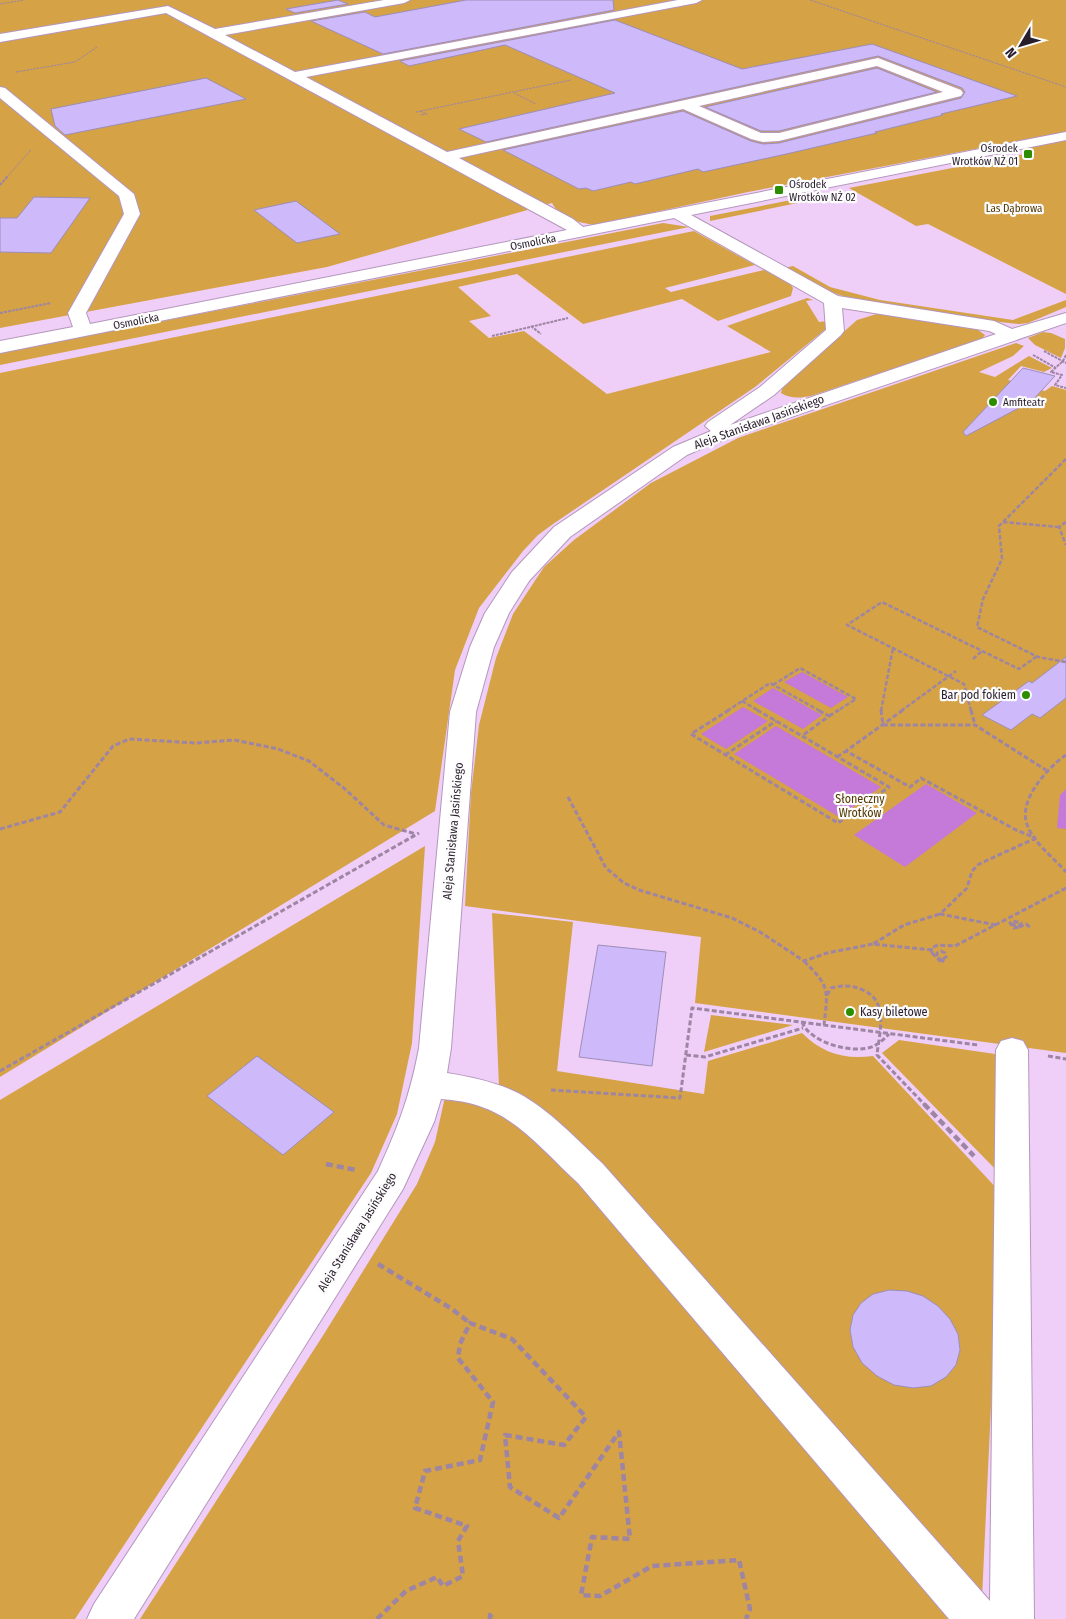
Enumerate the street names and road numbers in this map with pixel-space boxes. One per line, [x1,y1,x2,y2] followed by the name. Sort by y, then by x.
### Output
[509,232,557,253] street label: Osmolicka
[112,311,160,332] street label: Osmolicka
[692,392,826,452] street label: Aleja Stanisława Jasińskiego
[440,762,466,900] street label: Aleja Stanisława Jasińskiego
[315,1170,399,1294] street label: Aleja Stanisława Jasińskiego

